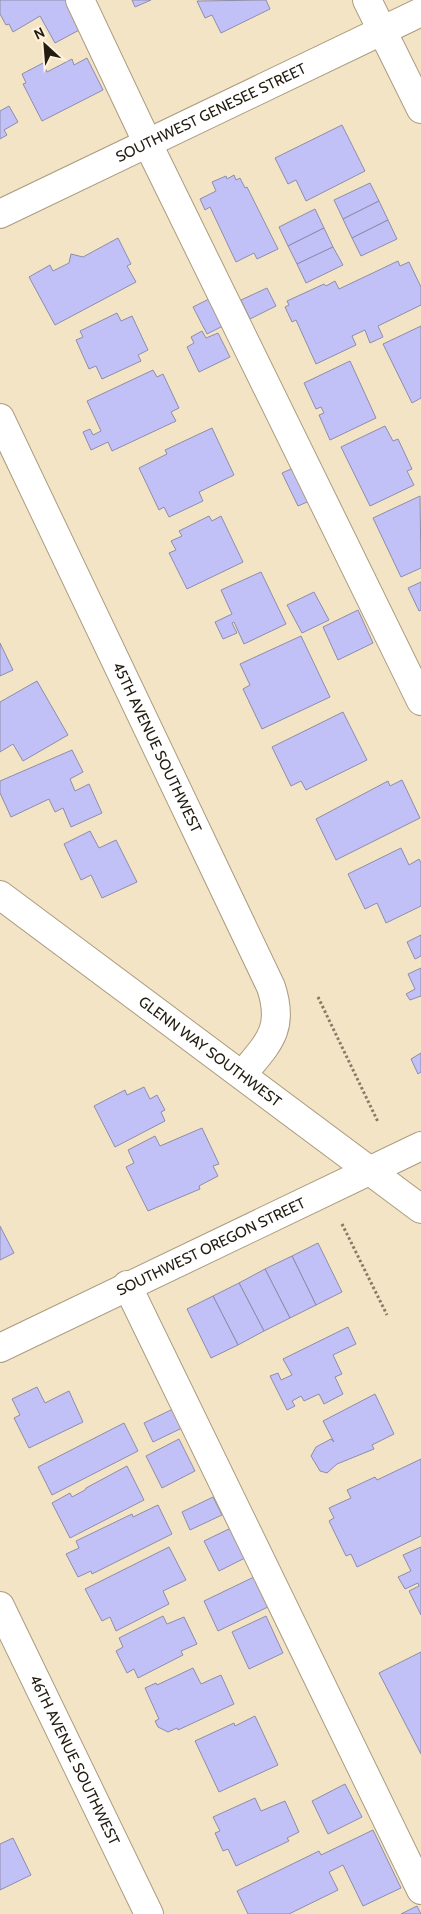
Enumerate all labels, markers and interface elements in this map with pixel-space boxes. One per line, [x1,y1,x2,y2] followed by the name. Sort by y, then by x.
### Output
[20,20,70,70] north arrow
[31,23,48,44] text: N
[113,59,309,166] street label: SOUTHWEST GENESEE STREET
[109,659,205,836] street label: 45TH AVENUE SOUTHWEST
[135,993,285,1111] street label: GLENN WAY SOUTHWEST
[114,1194,308,1300] street label: SOUTHWEST OREGON STREET
[26,1672,123,1848] street label: 46TH AVENUE SOUTHWEST

